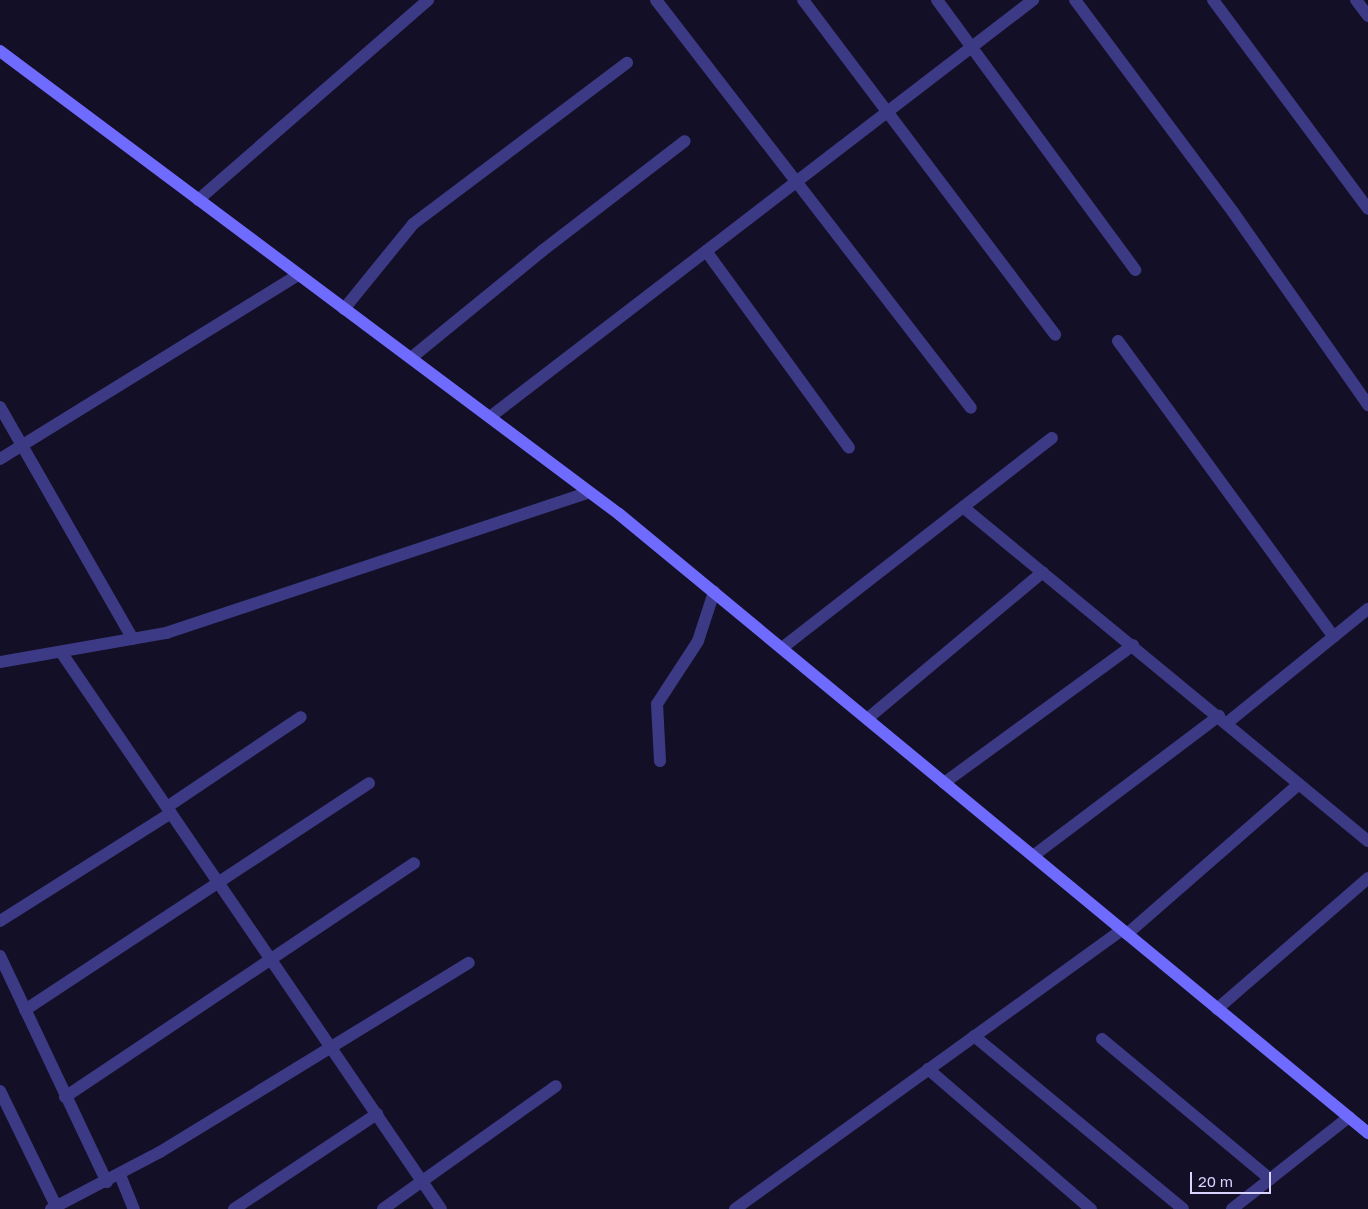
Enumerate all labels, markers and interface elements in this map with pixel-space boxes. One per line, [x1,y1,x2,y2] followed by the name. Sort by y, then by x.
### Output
[1193,1162,1274,1194] scale bar
[1198,1172,1233,1190] text: 20 m

